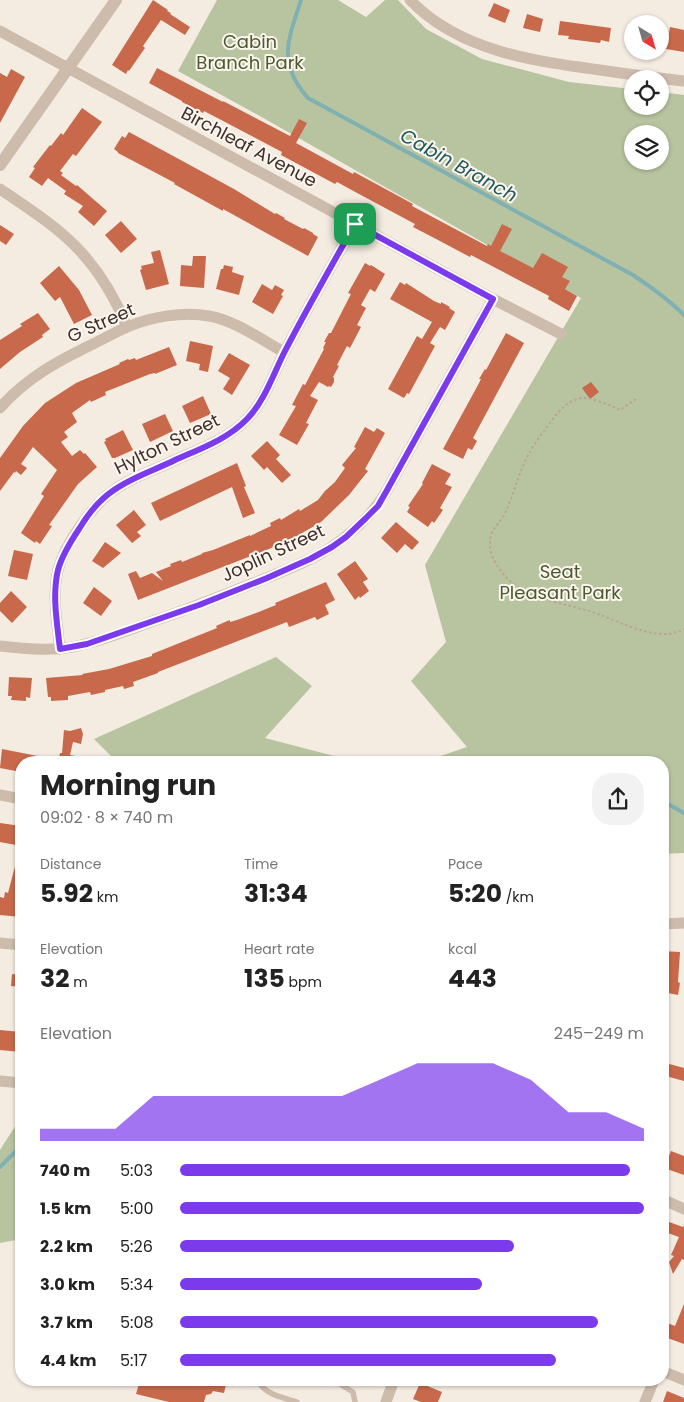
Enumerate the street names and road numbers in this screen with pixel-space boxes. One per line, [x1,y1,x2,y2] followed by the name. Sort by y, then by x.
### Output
[177,100,322,193] street label: Birchleaf Avenue
[63,297,139,349] street label: G Street
[110,407,224,480] street label: Hylton Street
[217,518,328,587] street label: Joplin Street

